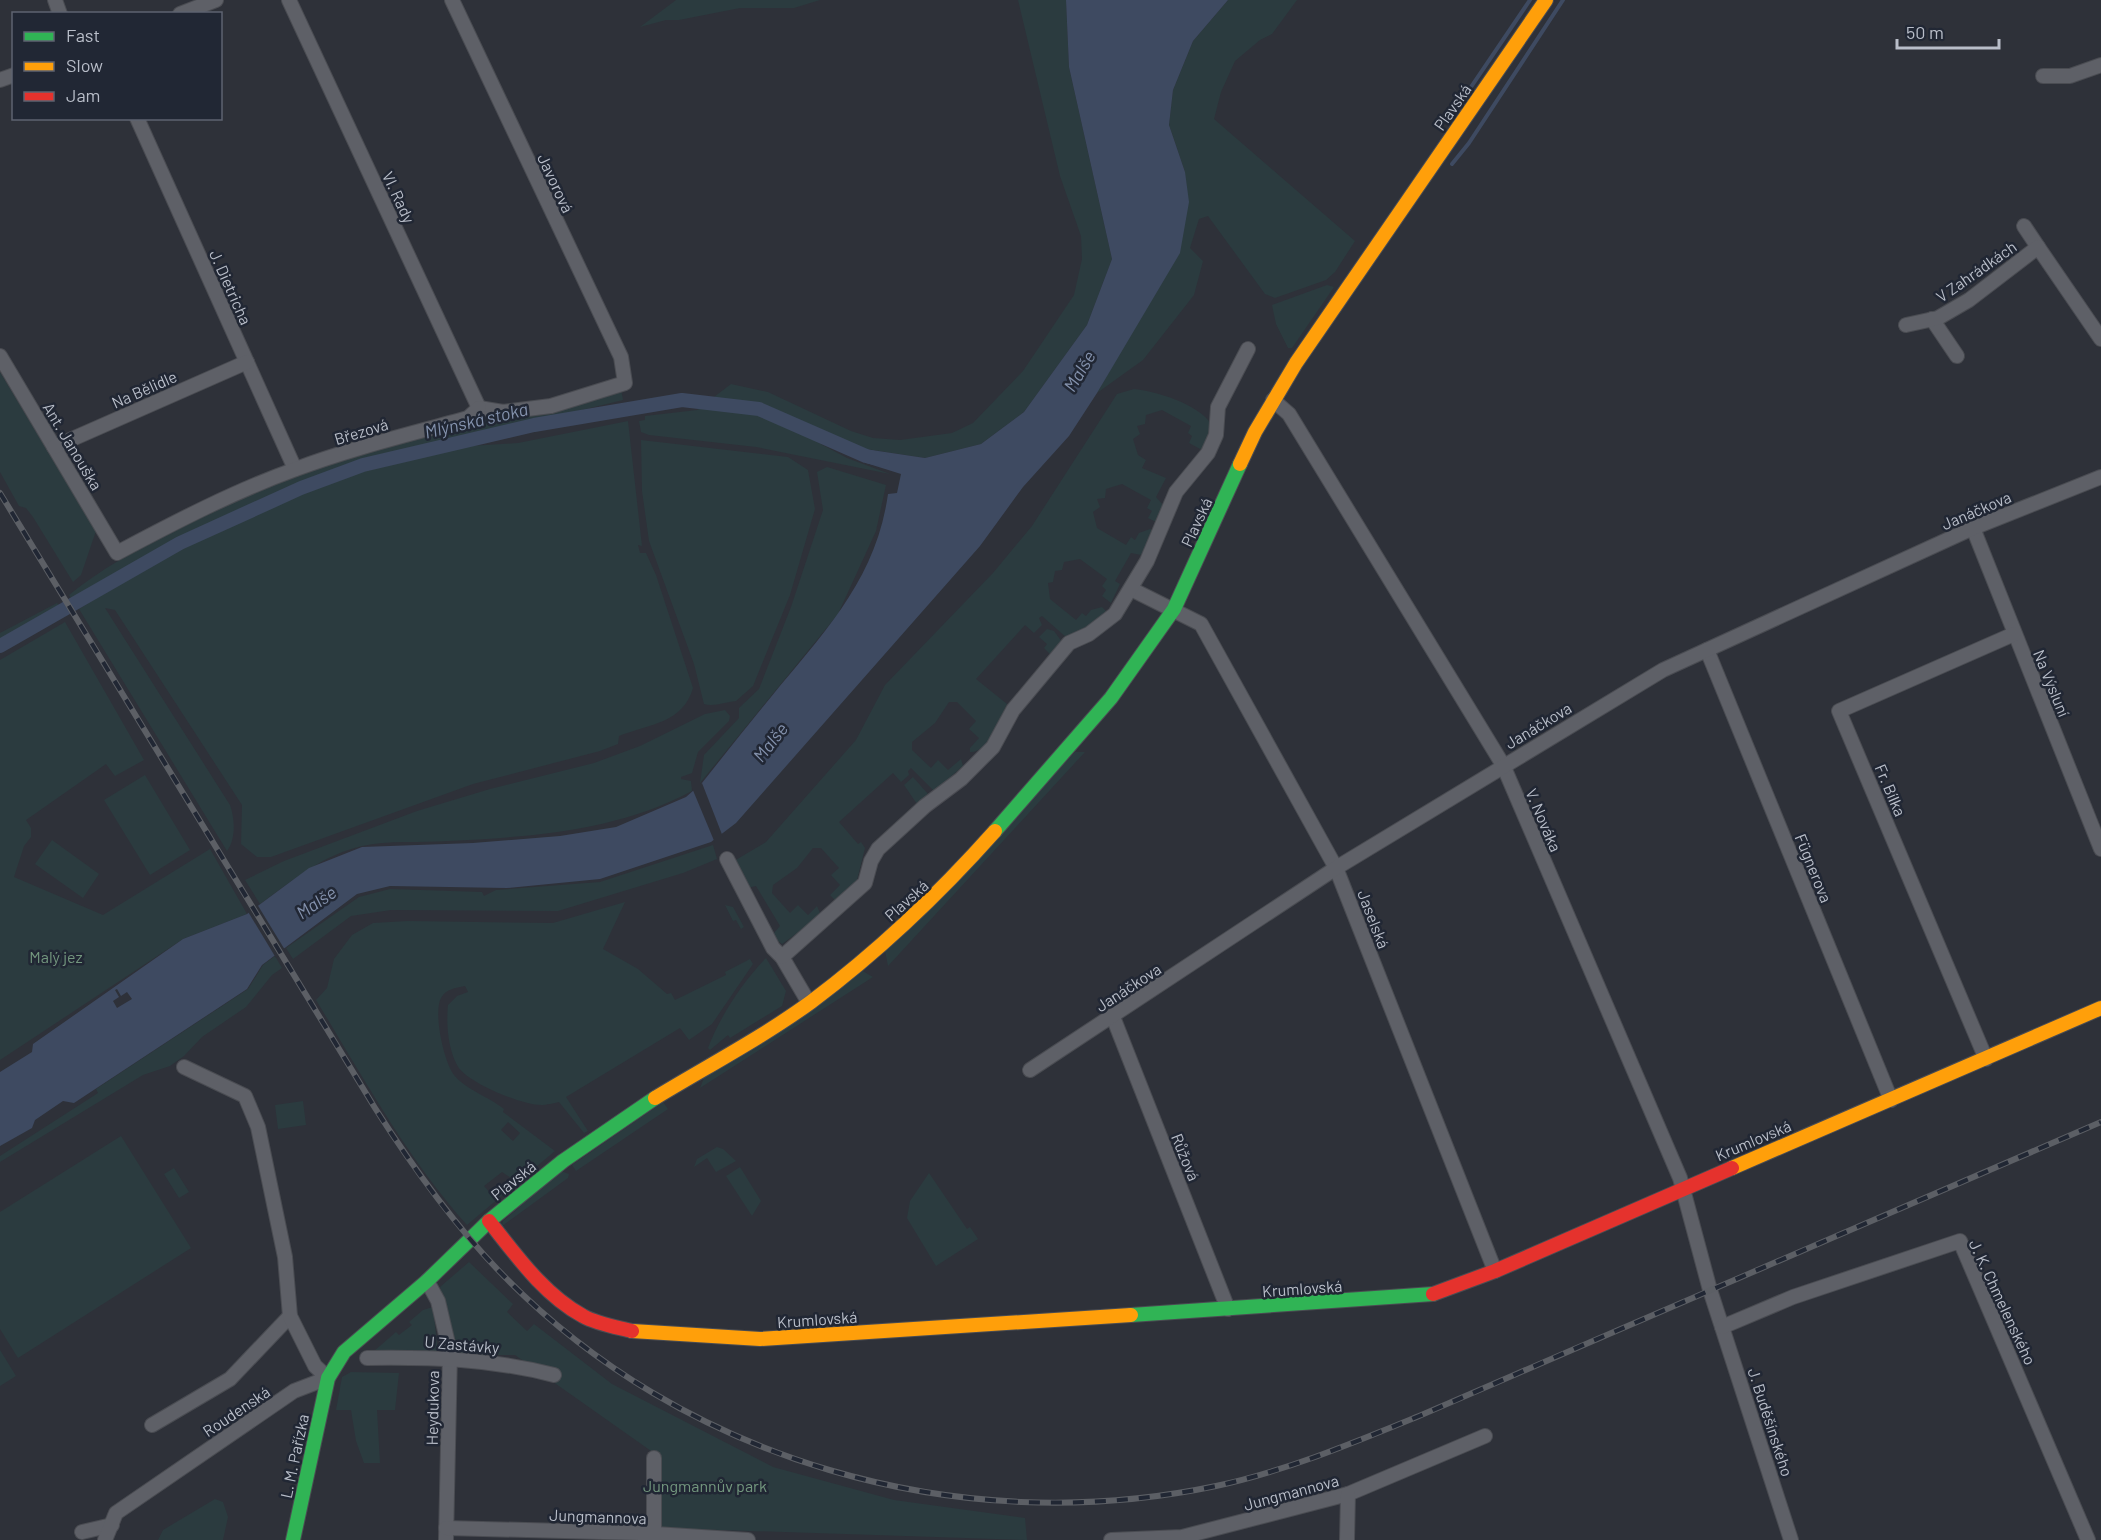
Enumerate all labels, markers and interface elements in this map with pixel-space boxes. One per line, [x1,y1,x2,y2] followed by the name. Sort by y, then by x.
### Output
[12,12,222,120] legend
[1897,12,1999,50] scale bar
[1906,21,1944,43] text: 50 m
[66,24,100,46] text: Fast
[66,54,103,76] text: Slow
[1429,80,1475,134] street label: Plavská
[66,84,100,106] text: Jam
[534,150,578,216] street label: Javorová
[379,168,419,226] street label: Vl. Rady
[1932,236,2020,306] street label: V Zahrádkách
[206,247,256,327] street label: J. Dietricha
[1058,347,1100,395] water label: Malše
[108,366,180,412] street label: Na Bělidle
[422,397,530,443] water label: Mlýnská stoka
[39,399,107,493] street label: Ant. Janouška
[332,414,390,448] street label: Březová
[1938,487,2014,533] street label: Janáčkova
[1176,494,1216,550] street label: Plavská
[2030,647,2074,720] street label: Na Výsluní
[1501,698,1575,752] street label: Janáčkova
[748,718,792,766] water label: Malše
[1872,761,1910,819] street label: Fr. Bílka
[1522,785,1566,855] street label: V. Nováka
[1792,831,1836,905] street label: Fügnerova
[880,876,932,924] street label: Plavská
[292,881,340,923] water label: Malše
[1354,887,1394,951] street label: Jaselská
[29,947,83,966] park label: Malý jez
[1092,959,1164,1015] street label: Janáčkova
[1712,1116,1794,1164] street label: Krumlovská
[1168,1130,1204,1184] street label: Růžová
[487,1156,539,1204] street label: Plavská
[1966,1236,2040,1368] street label: J. K. Chmelenského
[1261,1276,1343,1300] street label: Krumlovská
[776,1307,858,1331] street label: Krumlovská
[424,1331,501,1357] street label: U Zastávky
[1744,1365,1798,1479] street label: J. Buděšínského
[422,1370,442,1446] street label: Heydukova
[199,1382,273,1440] street label: Roudenská
[276,1412,312,1500] street label: L. M. Pařízka
[1241,1470,1341,1514] street label: Jungmannova
[643,1476,767,1495] park label: Jungmannův park
[549,1505,647,1527] street label: Jungmannova

